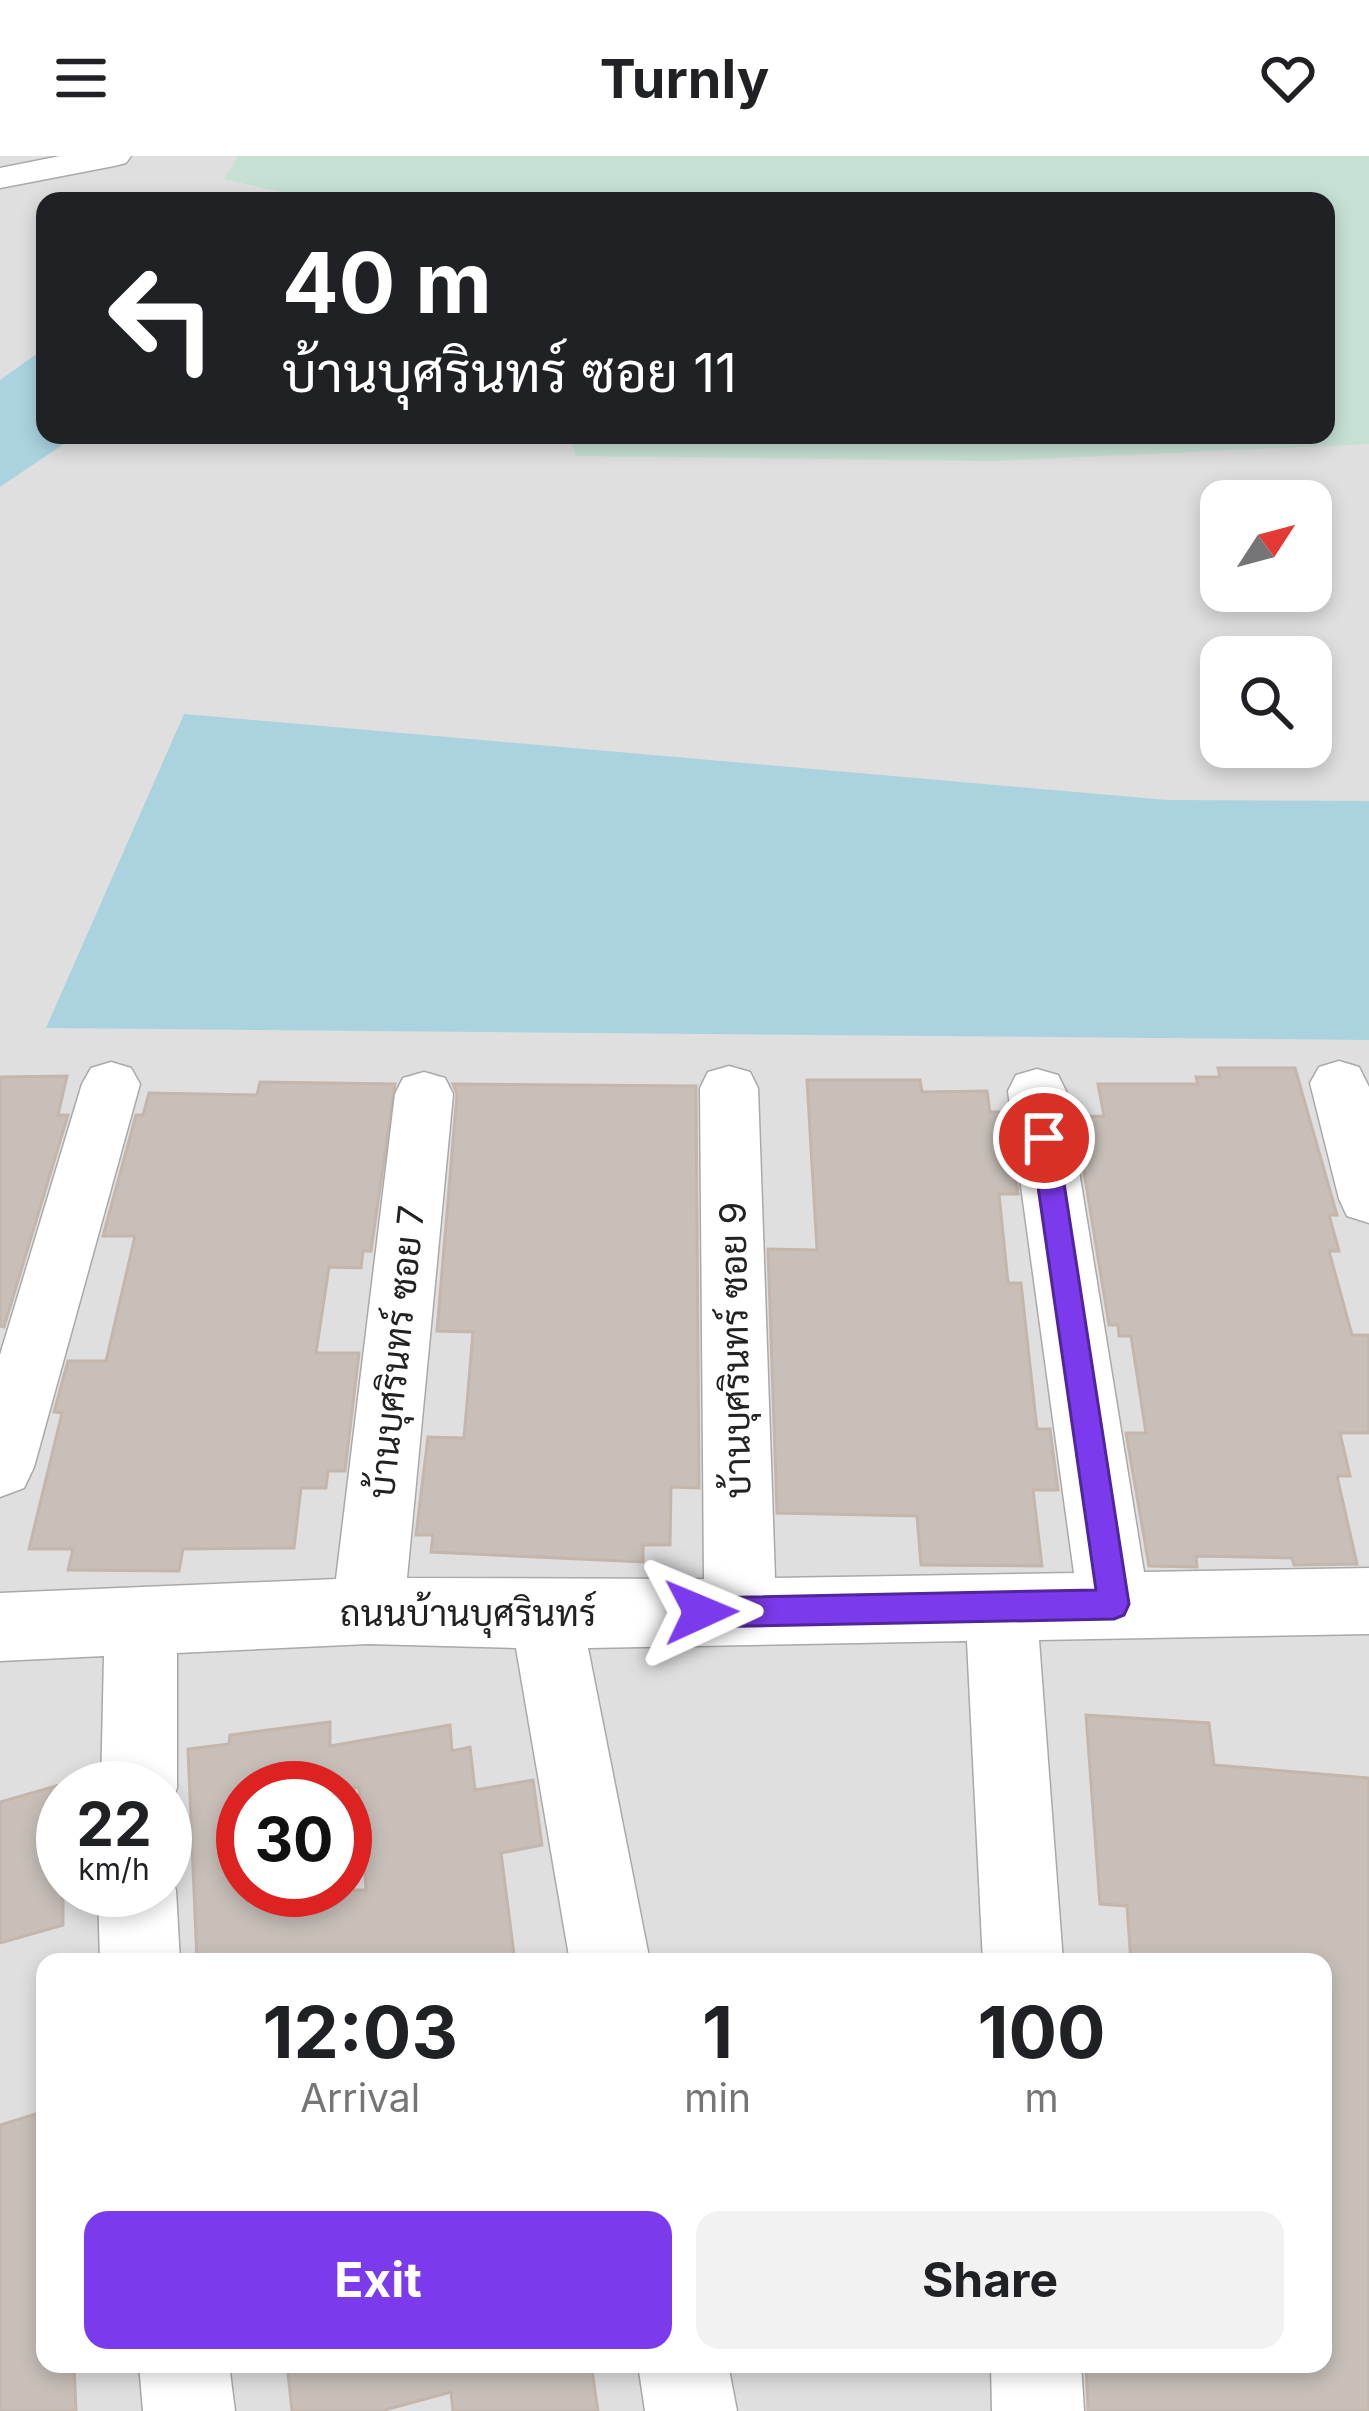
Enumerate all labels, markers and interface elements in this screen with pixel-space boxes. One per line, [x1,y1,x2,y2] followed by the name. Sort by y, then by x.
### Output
[48,45,114,111] icon: menu
[1255,45,1321,111] icon: heart
[600,46,769,111] text: Turnly
[282,232,492,333] text: 40 m
[84,240,240,396] icon: left
[282,340,737,405] text: บ้านบุศรินทร์ ซอย 11
[1200,480,1332,612] north arrow
[1200,480,1332,768] map controls
[1200,636,1332,768] button: search
[993,1087,1095,1189] pin
[1011,1105,1077,1171] icon: arrive
[710,1201,763,1499] street label: บ้านบุศรินทร์ ซอย 9
[359,1203,436,1501] street label: บ้านบุศรินทร์ ซอย 7
[638,1549,764,1675] position arrow
[340,1591,596,1638] street label: ถนนบ้านบุศรินทร์
[216,1761,372,1917] speed limit sign: 30
[76,1788,152,1860] text: 22
[78,1851,150,1887] text: km/h
[262,1988,458,2075] text: 12:03
[702,1988,733,2075] text: 1
[977,1988,1106,2075] text: 100
[300,2074,420,2121] text: Arrival
[684,2074,751,2121] text: min
[1024,2074,1059,2121] text: m
[84,2211,672,2349] button: Exit
[696,2211,1284,2349] button: Share

